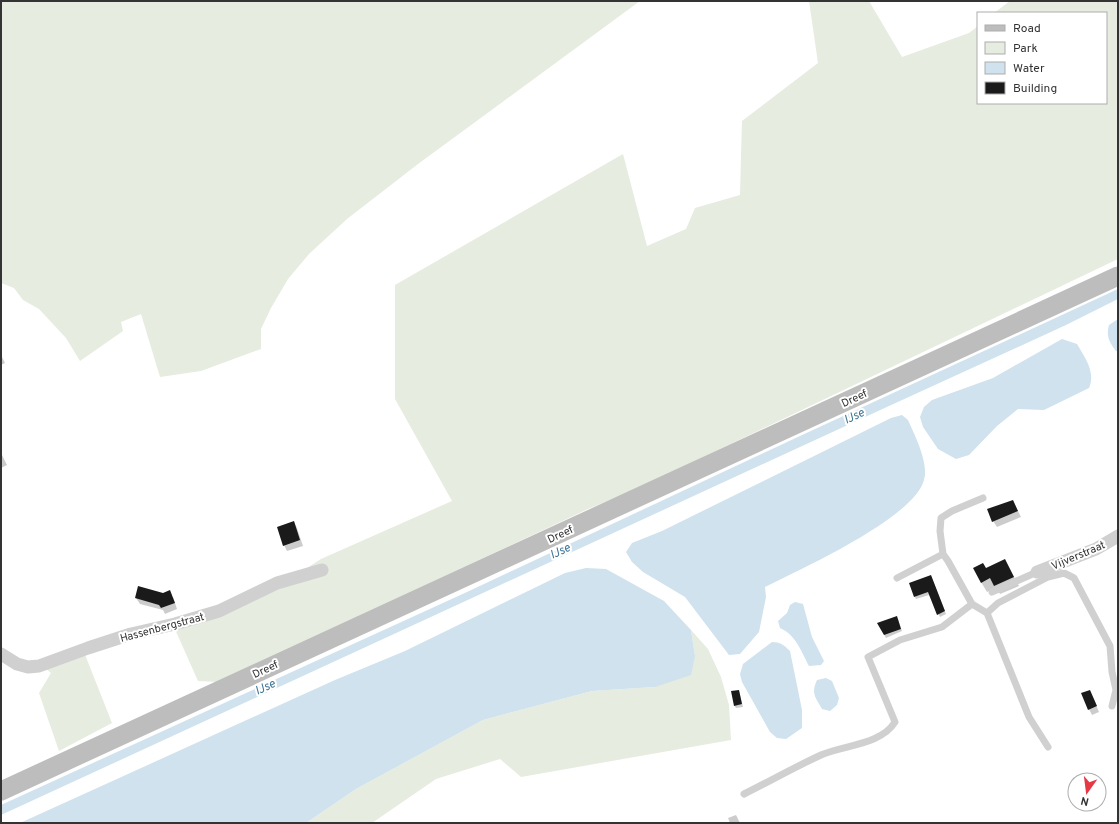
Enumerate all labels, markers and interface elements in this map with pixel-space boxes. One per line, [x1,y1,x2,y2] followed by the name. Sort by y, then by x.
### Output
[977,12,1107,104] legend
[1013,21,1041,37] text: Road
[1013,41,1038,57] text: Park
[1013,61,1045,77] text: Water
[1013,81,1057,97] text: Building
[839,387,870,411] street label: Dreef
[842,405,868,429] water label: IJse
[545,523,576,547] street label: Dreef
[1049,538,1108,574] street label: Vijverstraat
[548,540,574,564] water label: IJse
[119,610,206,646] street label: Hassenbergstraat
[250,658,281,682] street label: Dreef
[253,676,279,700] water label: IJse
[1067,772,1107,812] north arrow
[1079,793,1090,808] text: N

